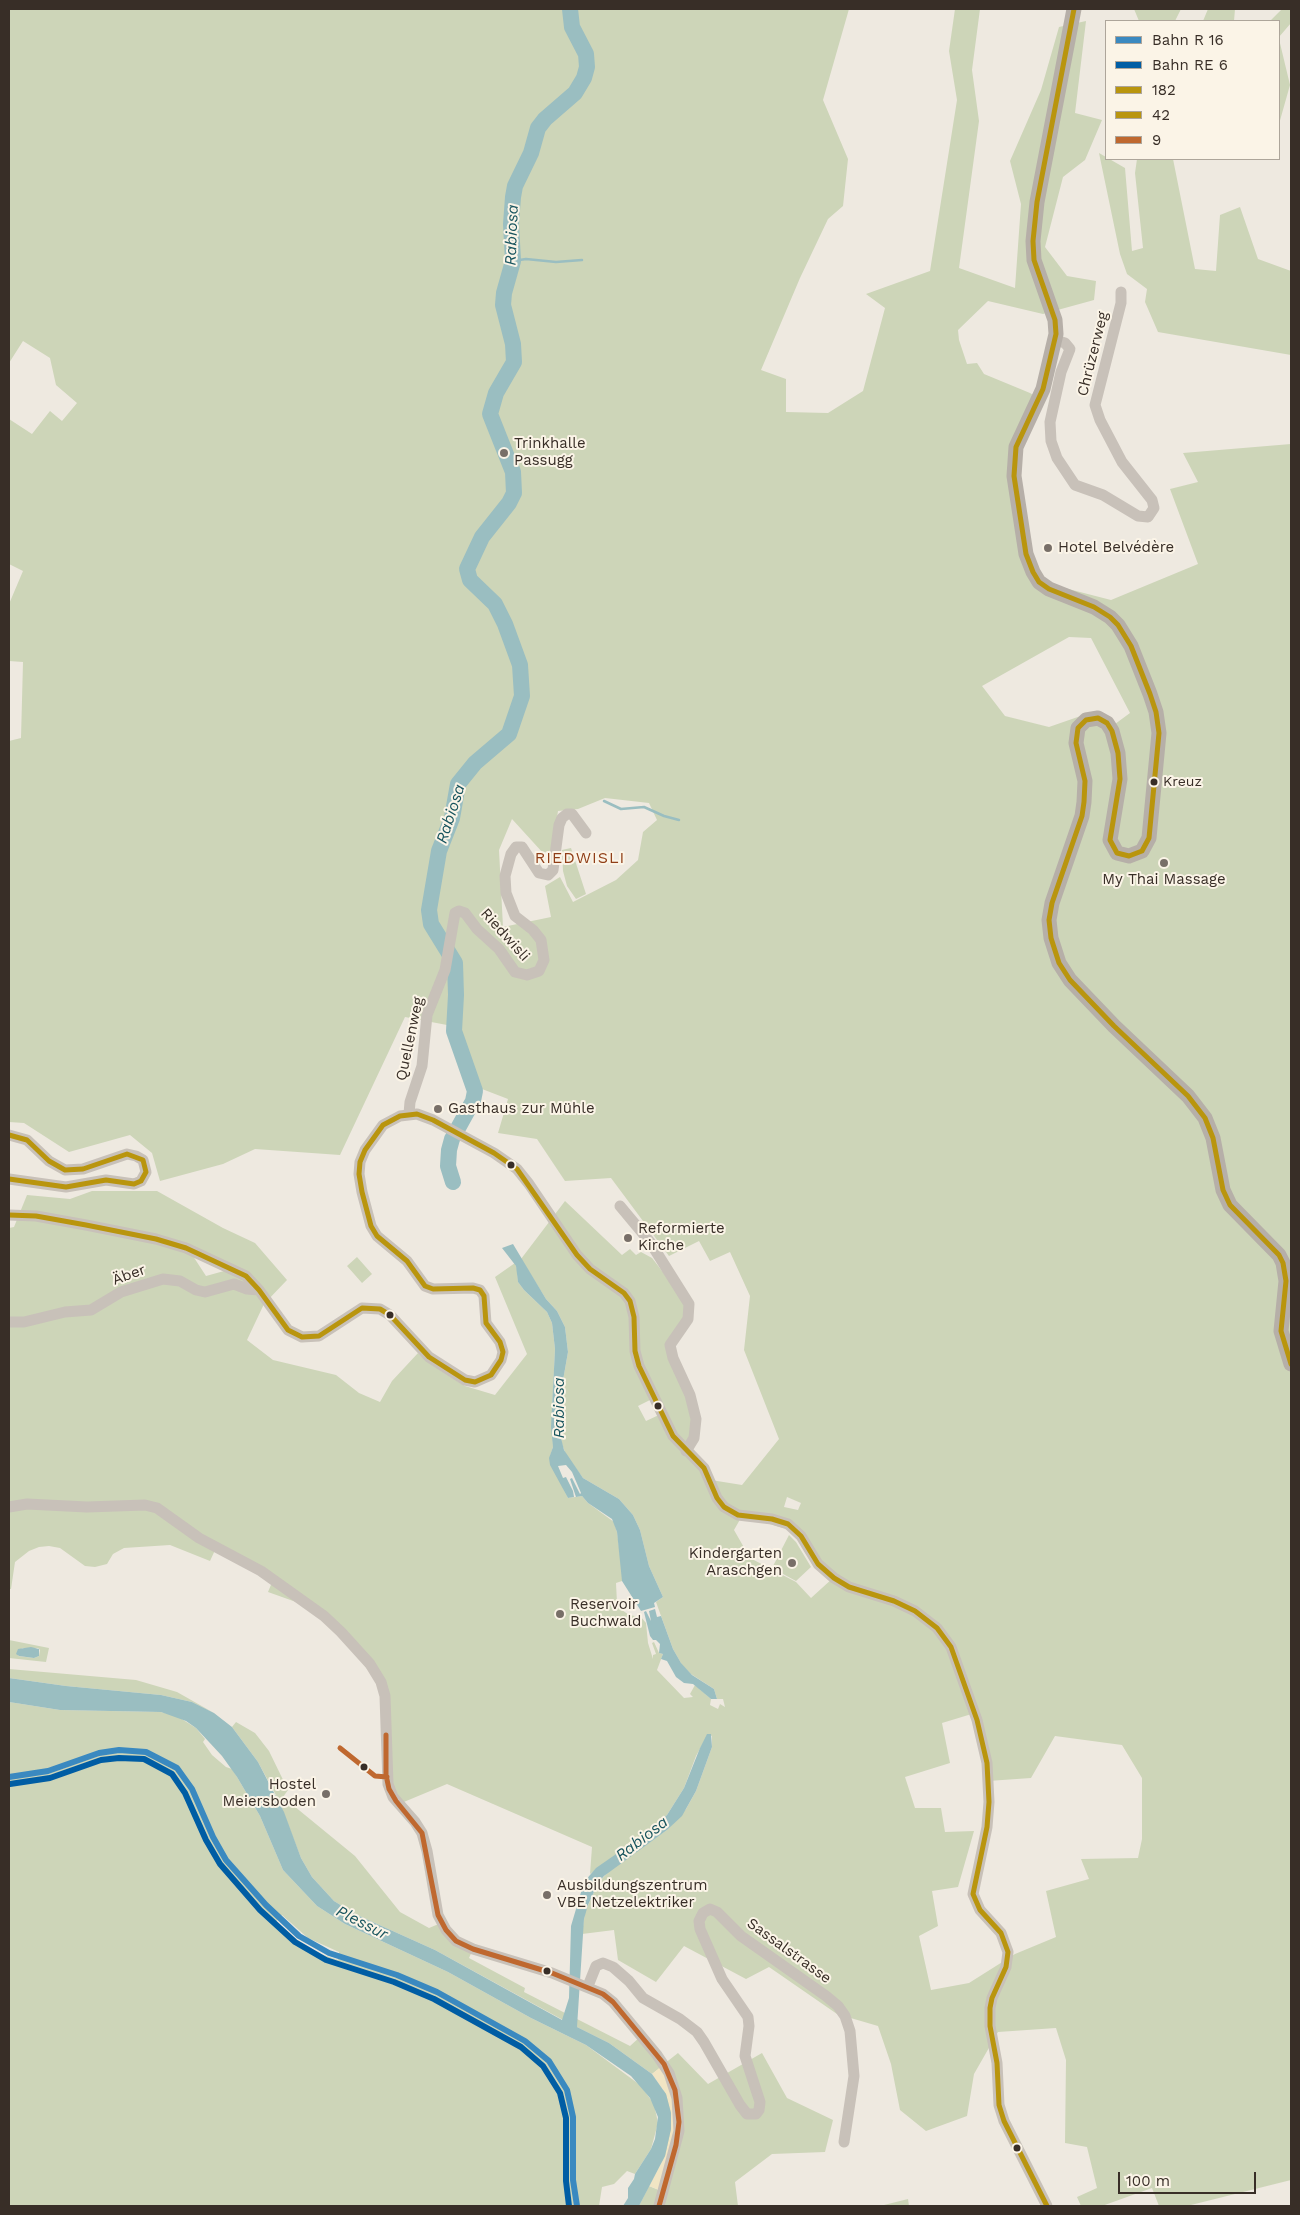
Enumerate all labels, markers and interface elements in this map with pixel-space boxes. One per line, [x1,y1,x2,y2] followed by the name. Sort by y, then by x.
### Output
[1105,20,1280,160] legend
[1152,31,1224,49] text: Bahn R 16
[1152,56,1228,74] text: Bahn RE 6
[1152,81,1176,99] text: 182
[1152,106,1170,124] text: 42
[1152,131,1161,149] text: 9
[501,204,523,266] water label: Rabiosa
[1074,310,1112,398] street label: Chrüzerweg
[514,435,586,470] place label: Trinkhalle Passugg
[498,447,510,459] marker: Trinkhalle Passugg
[1058,539,1174,557] place label: Hotel Belvédère
[1042,542,1054,554] marker: Hotel Belvédère
[1163,774,1202,790] place label: Kreuz
[1149,777,1159,787] marker: Kreuz
[432,782,470,846] water label: Rabiosa
[534,848,626,868] district label: RIEDWISLI
[1158,857,1170,869] marker: My Thai Massage
[1102,871,1226,889] place label: My Thai Massage
[477,905,533,965] street label: Riedwisli
[392,996,428,1082] street label: Quellenweg
[448,1100,595,1118] place label: Gasthaus zur Mühle
[432,1103,444,1115] marker: Gasthaus zur Mühle
[506,1160,516,1170] unlabelled marker
[638,1220,725,1255] place label: Reformierte Kirche
[622,1232,634,1244] marker: Reformierte Kirche
[110,1261,148,1289] street label: Äber
[385,1310,395,1320] unlabelled marker
[549,1377,569,1439] water label: Rabiosa
[653,1401,663,1411] unlabelled marker
[689,1545,782,1580] place label: Kindergarten Araschgen
[786,1557,798,1569] marker: Kindergarten Araschgen
[570,1596,641,1631] place label: Reservoir Buchwald
[554,1608,566,1620] marker: Reservoir Buchwald
[359,1762,369,1772] unlabelled marker
[223,1776,316,1811] place label: Hostel Meiersboden
[320,1788,332,1800] marker: Hostel Meiersboden
[612,1813,672,1865] water label: Rabiosa
[557,1877,707,1912] place label: Ausbildungszentrum VBE Netzelektriker
[541,1889,553,1901] marker: Ausbildungszentrum VBE Netzelektriker
[333,1902,391,1944] water label: Plessur
[743,1914,835,1988] street label: Sassalstrasse
[542,1966,552,1976] unlabelled marker
[1012,2143,1022,2153] unlabelled marker
[1120,2162,1258,2194] scale bar
[1126,2172,1170,2190] text: 100 m

